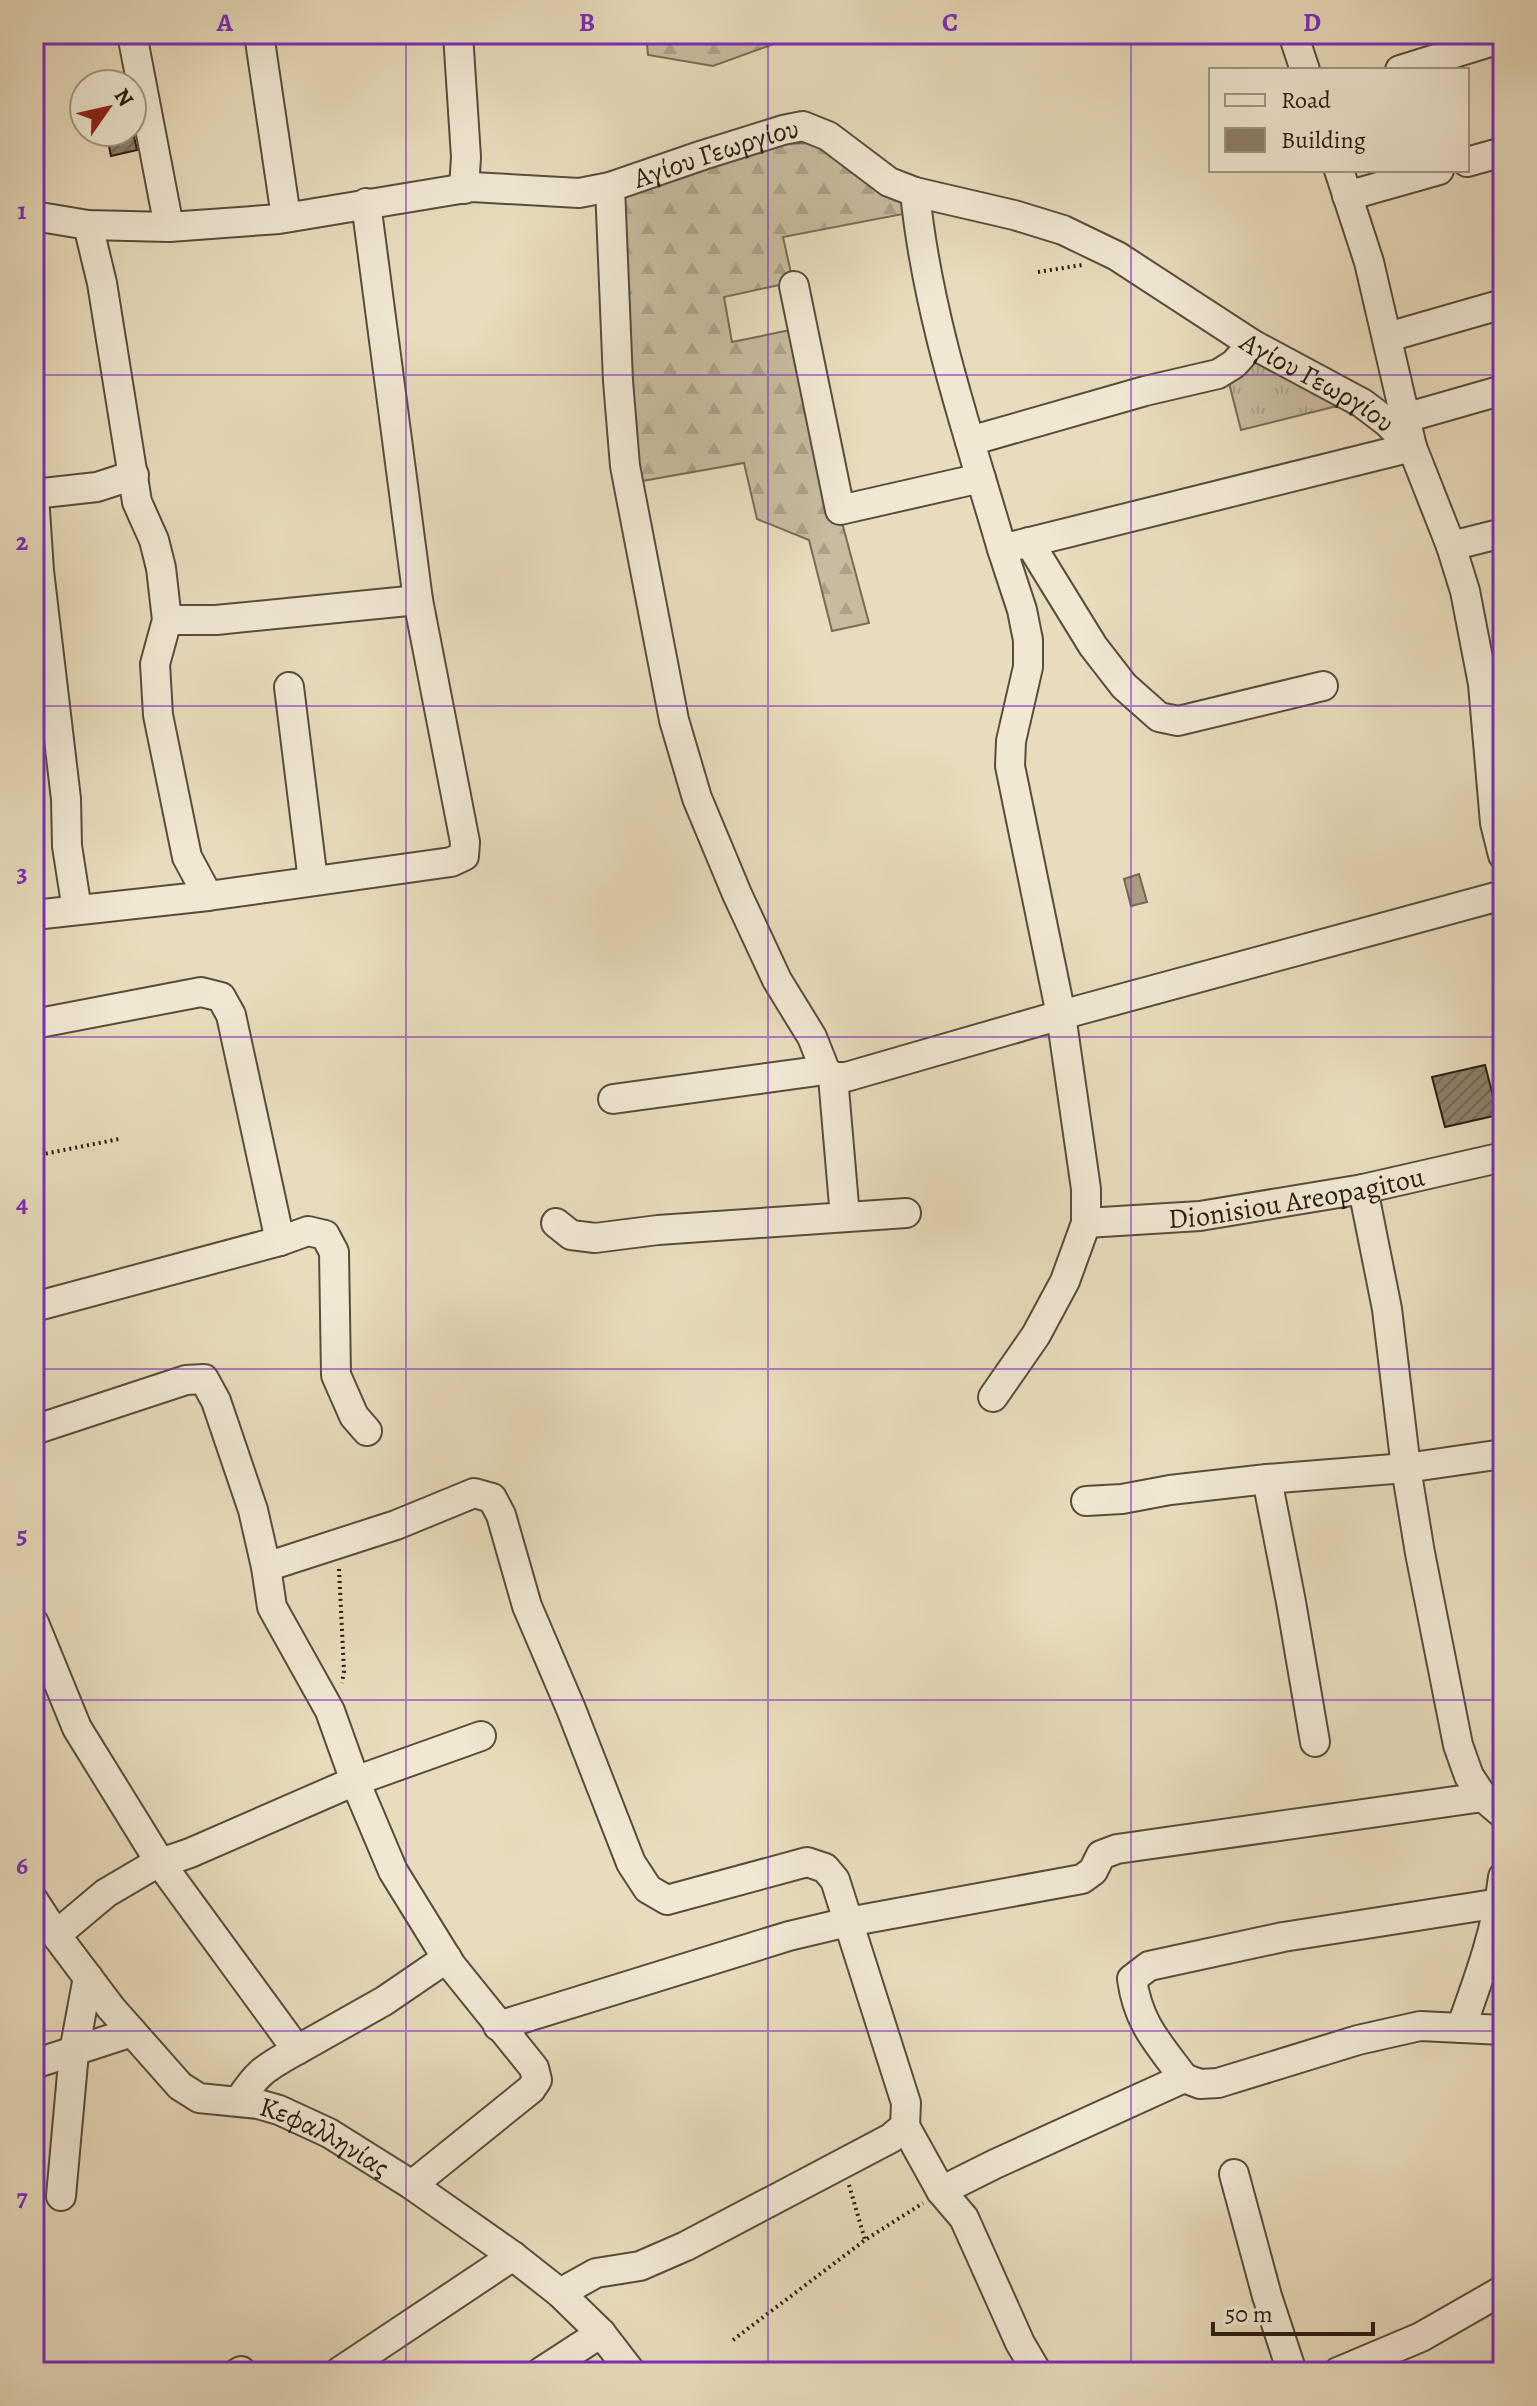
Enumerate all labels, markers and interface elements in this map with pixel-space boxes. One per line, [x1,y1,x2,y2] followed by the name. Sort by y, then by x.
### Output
[216,5,234,40] text: A
[579,5,595,40] text: B
[942,5,958,40] text: C
[1303,5,1321,40] text: D
[68,68,148,148] north arrow
[1209,68,1469,172] legend
[107,82,141,112] text: N
[1281,84,1331,116] text: Road
[627,109,802,198] street label: Αγίου Γεωργίου
[1281,124,1366,156] text: Building
[17,193,27,228] text: 1
[1232,323,1402,441] street label: Αγίου Γεωργίου
[16,524,29,559] text: 2
[16,855,28,890] text: 3
[1167,1157,1429,1238] street label: Dionisiou Areopagitou
[16,1186,28,1221] text: 4
[16,1517,28,1552] text: 5
[16,1848,28,1883] text: 6
[255,2087,397,2186] street label: Κεφαλληνίας
[16,2180,28,2215] text: 7
[1213,2286,1373,2336] scale bar
[1225,2298,1273,2330] text: 50 m

